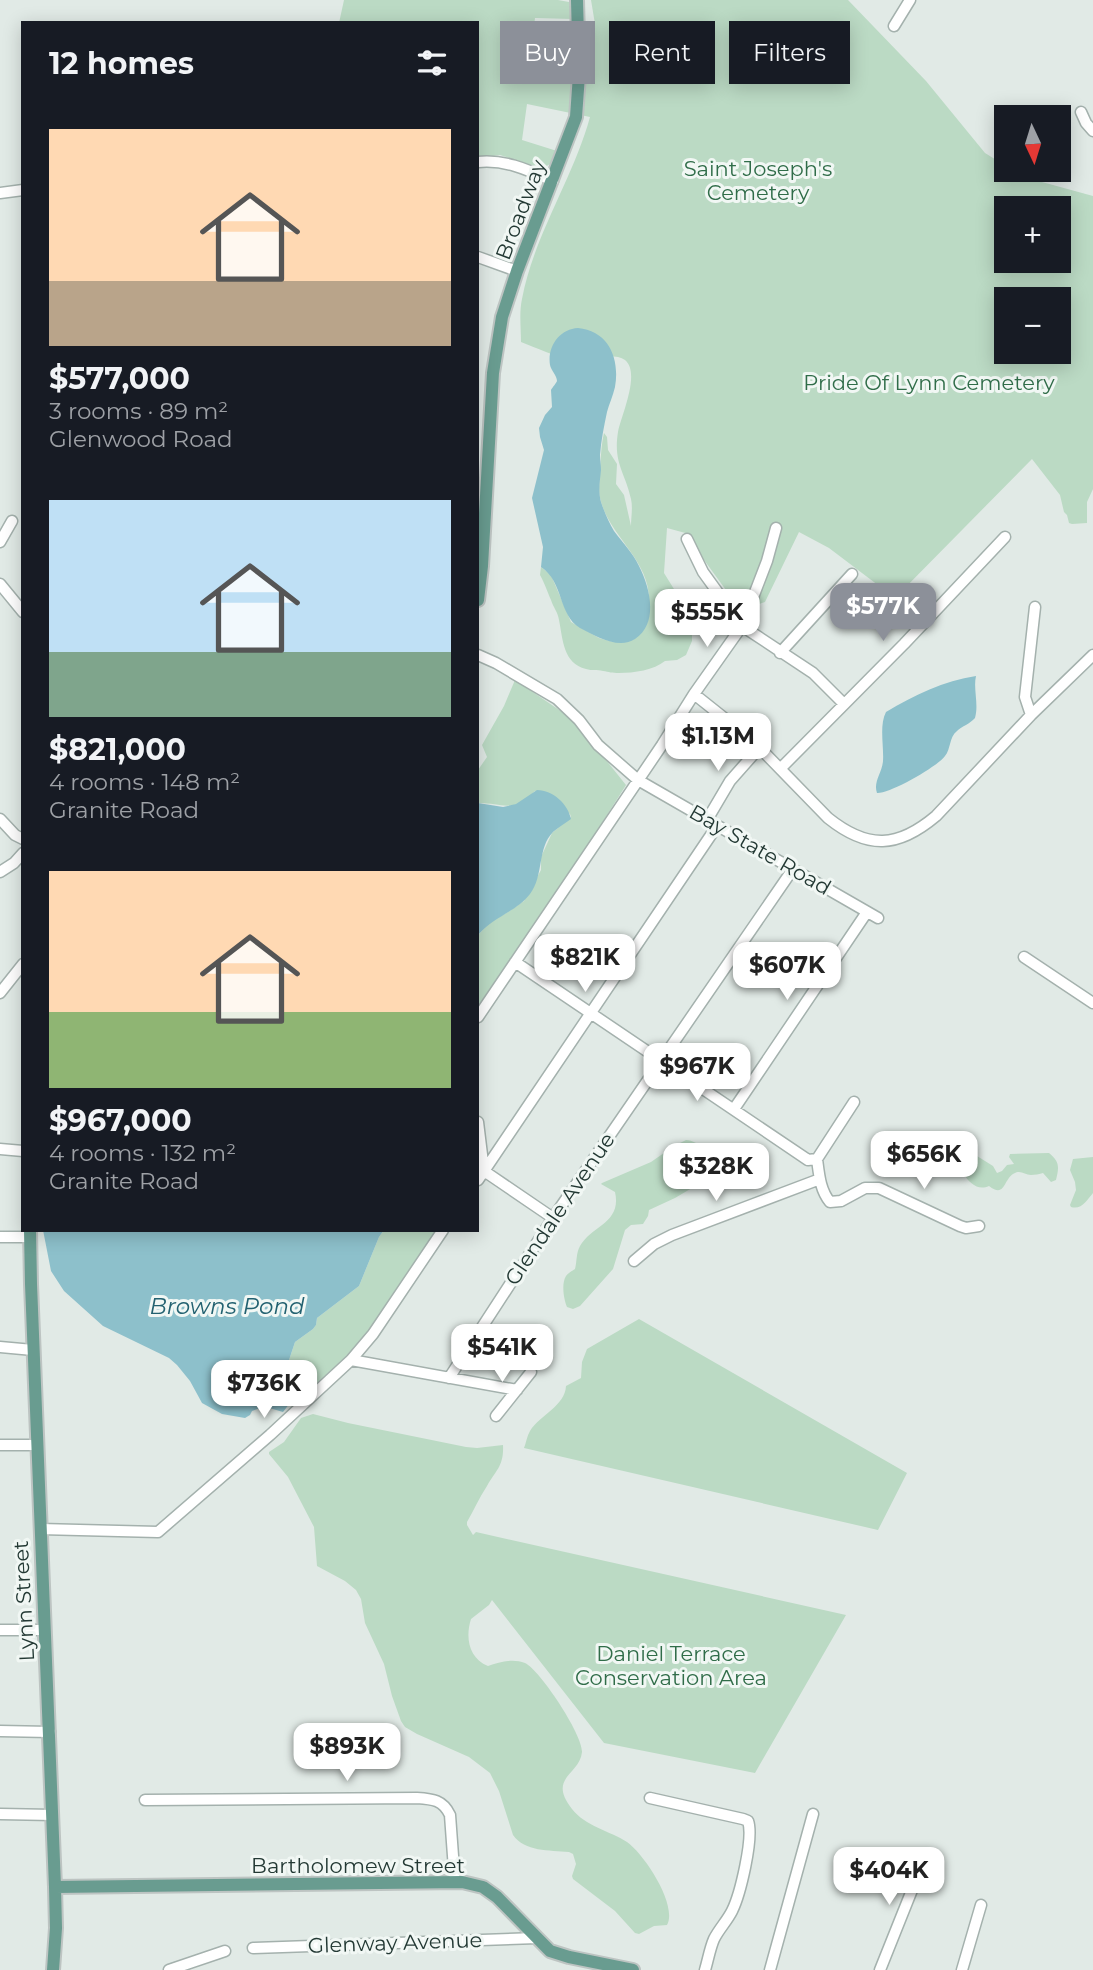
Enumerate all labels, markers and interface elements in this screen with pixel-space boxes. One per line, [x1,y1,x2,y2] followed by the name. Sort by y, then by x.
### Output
[500,21,595,84] chip: Buy
[609,21,715,84] chip: Rent
[729,21,850,84] chip: Filters
[413,44,451,82] icon: filters
[49,45,194,82] text: 12 homes
[994,105,1071,182] north arrow
[994,105,1071,364] map controls
[490,156,551,263] street label: Broadway
[684,156,832,205] park label: Saint Joseph's Cemetery
[187,174,313,300] icon: home
[994,196,1071,273] button: +
[994,287,1071,364] button: −
[49,360,190,397] text: $577,000
[803,370,1055,395] park label: Pride Of Lynn Cemetery
[49,397,228,425] text: 3 rooms · 89 m²
[49,425,233,453] text: Glenwood Road
[187,545,313,671] icon: home
[834,584,932,643] pin: $577K
[658,590,756,649] pin: $555K
[846,592,920,620] text: $577K
[671,598,743,626] text: $555K
[661,714,775,773] pin: $1.13M
[681,722,755,750] text: $1.13M
[49,731,186,768] text: $821,000
[49,768,240,796] text: 4 rooms · 148 m²
[49,796,199,824] text: Granite Road
[685,799,835,900] street label: Bay State Road
[187,916,313,1042] icon: home
[536,934,634,994] pin: $821K
[738,942,836,1002] pin: $607K
[550,943,620,971] text: $821K
[749,951,825,979] text: $607K
[648,1044,746,1103] pin: $967K
[660,1052,734,1080] text: $967K
[49,1102,192,1139] text: $967,000
[499,1128,620,1290] street label: Glendale Avenue
[875,1132,973,1191] pin: $656K
[49,1139,236,1167] text: 4 rooms · 132 m²
[887,1140,961,1168] text: $656K
[667,1144,765,1203] pin: $328K
[679,1152,753,1180] text: $328K
[49,1167,199,1195] text: Granite Road
[149,1292,305,1320] water label: Browns Pond
[453,1324,551,1384] pin: $541K
[467,1333,537,1361] text: $541K
[215,1360,313,1420] pin: $736K
[227,1369,301,1397] text: $736K
[8,1540,39,1662] street label: Lynn Street
[575,1641,767,1690] park label: Daniel Terrace Conservation Area
[298,1724,396,1783] pin: $893K
[310,1732,384,1760] text: $893K
[840,1848,938,1907] pin: $404K
[251,1853,465,1878] street label: Bartholomew Street
[849,1856,929,1884] text: $404K
[307,1927,483,1958] street label: Glenway Avenue

